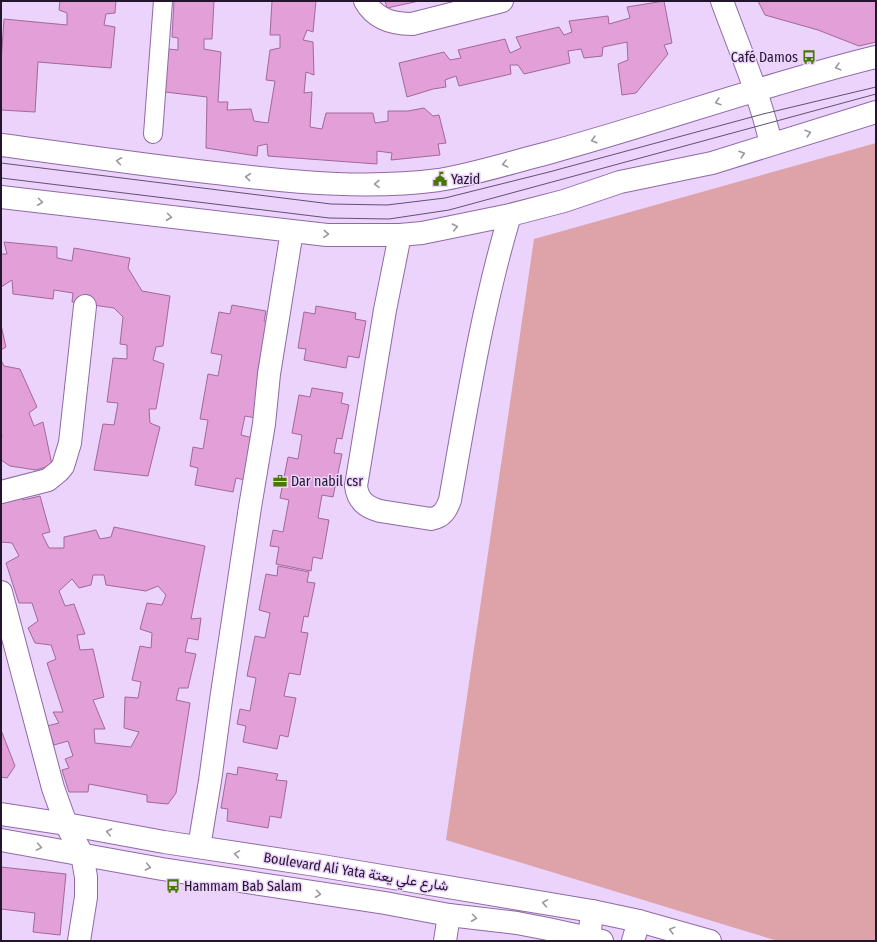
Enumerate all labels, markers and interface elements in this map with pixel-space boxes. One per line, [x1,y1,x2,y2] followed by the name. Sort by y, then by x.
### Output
[731,49,798,66] place label: Café Damos
[801,49,817,65] bus stop icon: Café Damos
[835,62,842,70] one-way arrow
[715,97,722,106] one-way arrow
[804,129,811,138] one-way arrow
[590,135,597,144] one-way arrow
[738,150,745,159] one-way arrow
[116,157,122,166] one-way arrow
[502,159,509,168] one-way arrow
[432,171,448,187] public building icon: Yazid
[451,171,480,188] place label: Yazid
[245,173,251,182] one-way arrow
[374,180,380,188] one-way arrow
[37,197,43,206] one-way arrow
[166,212,172,221] one-way arrow
[452,223,458,231] one-way arrow
[323,230,329,239] one-way arrow
[272,473,288,489] office icon: Dar nabil csr
[291,473,363,490] place label: Dar nabil csr
[106,828,112,836] one-way arrow
[36,842,43,850] one-way arrow
[262,849,450,898] street label: Boulevard Ali Yata شارع علي يعتة
[234,850,240,858] one-way arrow
[145,862,151,870] one-way arrow
[165,878,181,894] bus stop icon: Hammam Bab Salam
[184,878,302,895] place label: Hammam Bab Salam
[315,889,321,898] one-way arrow
[542,899,548,908] one-way arrow
[471,913,477,922] one-way arrow
[669,926,676,935] one-way arrow

